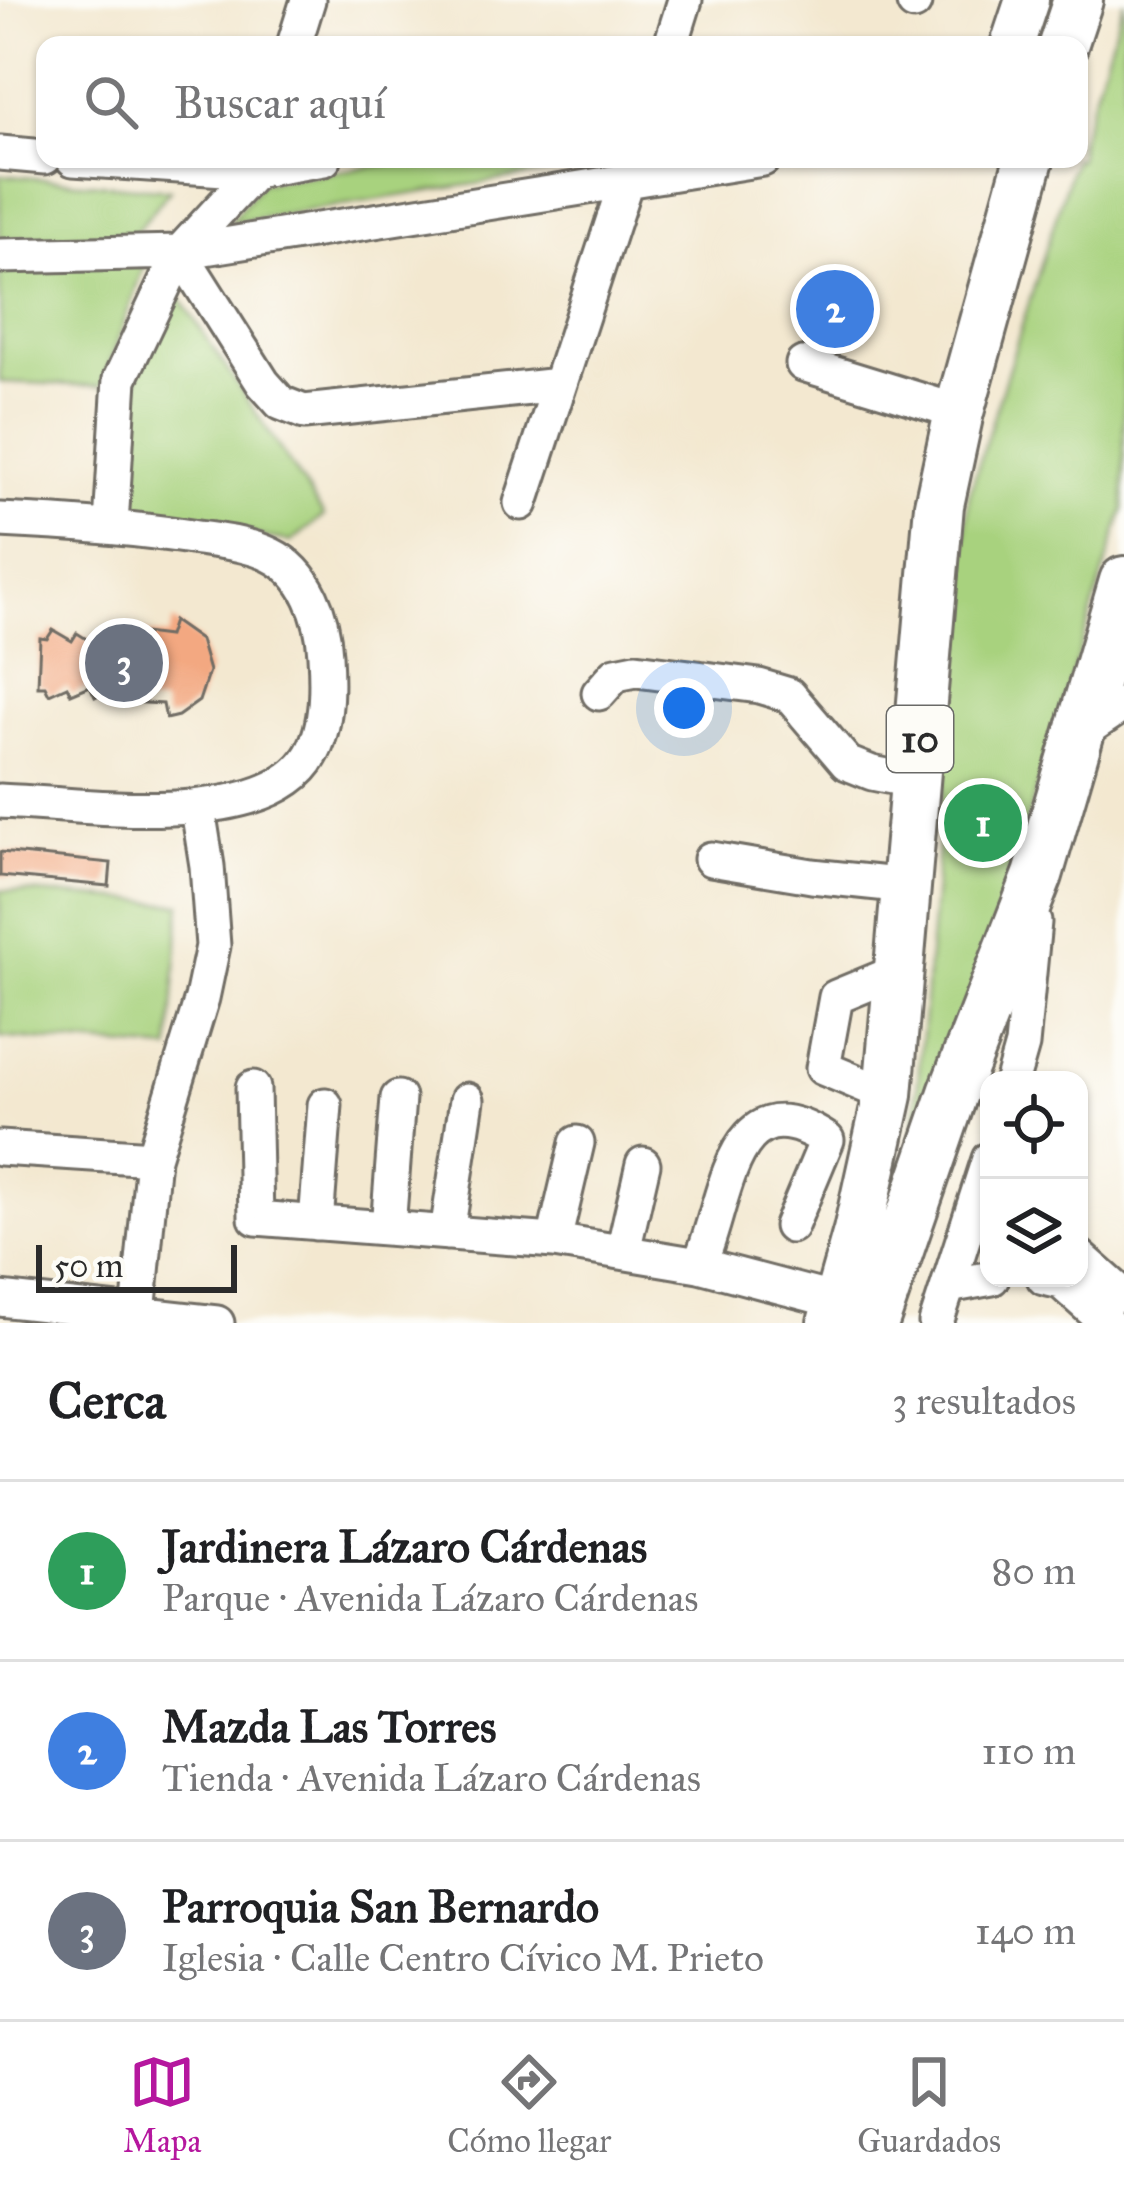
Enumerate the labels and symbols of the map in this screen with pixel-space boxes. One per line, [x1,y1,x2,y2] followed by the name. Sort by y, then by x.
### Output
[796,264,874,354] pin: 2
[85,618,163,708] pin: 3
[654,678,714,738] your location
[887,706,953,772] road number: 10
[944,778,1022,868] pin: 1
[36,1239,237,1292] scale bar

